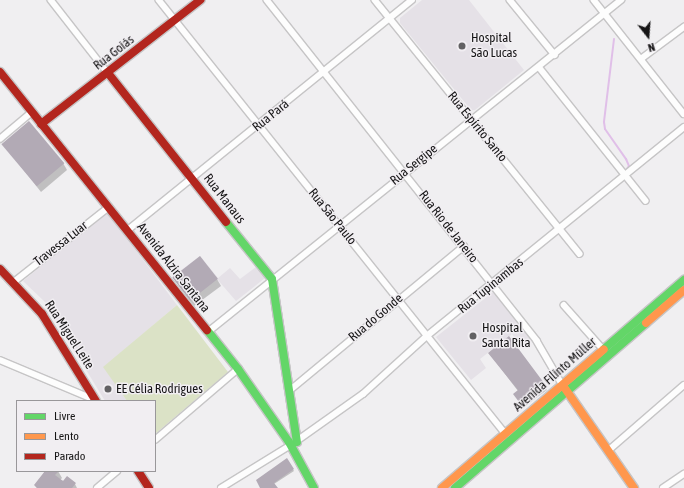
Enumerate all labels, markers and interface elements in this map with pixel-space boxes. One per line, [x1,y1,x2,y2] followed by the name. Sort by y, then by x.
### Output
[628,16,668,56] north arrow
[471,31,517,62] place label: Hospital São Lucas
[91,32,137,74] street label: Rua Goiás
[456,40,468,52] marker: Hospital São Lucas
[647,41,656,54] text: N
[444,89,510,165] street label: Rua Espírito Santo
[250,97,292,135] street label: Rua Pará
[387,141,441,189] street label: Rua Sergipe
[200,171,248,227] street label: Rua Manaus
[305,186,359,248] street label: Rua São Paulo
[415,188,481,266] street label: Rua Rio de Janeiro
[31,218,91,270] street label: Travessa Luar
[133,220,213,316] street label: Avenida Alzira Santana
[455,255,527,317] street label: Rua Tupinambas
[346,291,406,345] street label: Rua do Gonde
[41,298,97,372] street label: Rua Miguel Leite
[482,321,531,352] place label: Hospital Santa Rita
[467,330,479,342] marker: Hospital Santa Rita
[510,335,600,415] street label: Avenida Filinto Müller
[116,381,203,397] place label: EE Célia Rodrigues
[103,384,113,394] marker: EE Célia Rodrigues
[16,400,156,472] legend
[54,409,75,423] text: Livre
[54,429,79,443] text: Lento
[54,449,85,463] text: Parado

